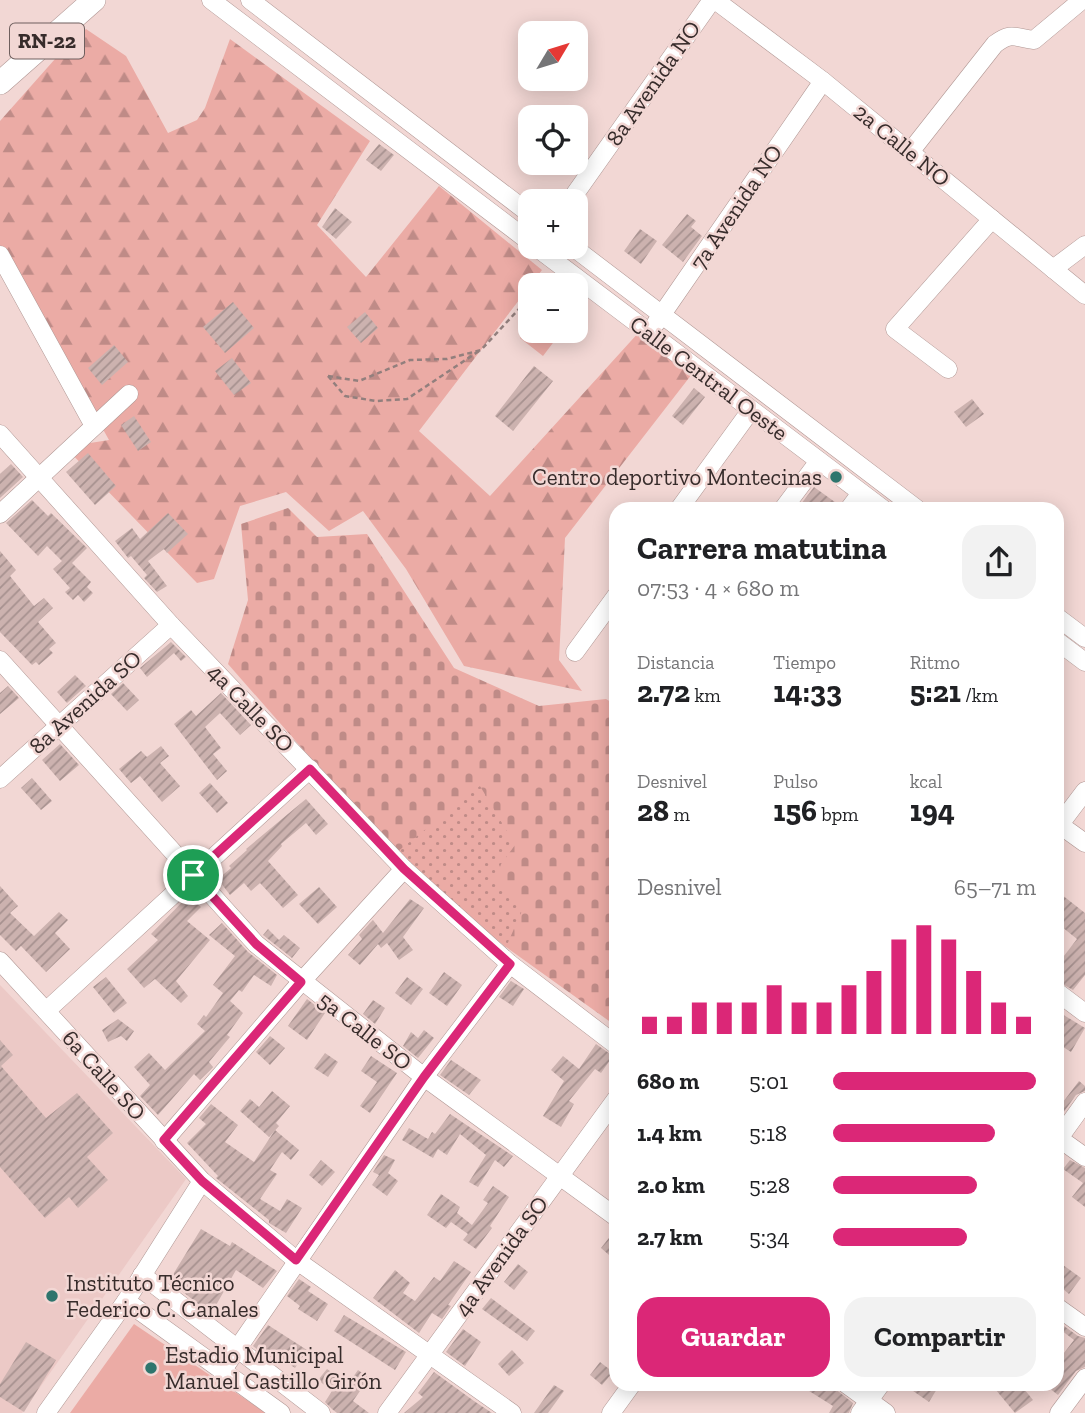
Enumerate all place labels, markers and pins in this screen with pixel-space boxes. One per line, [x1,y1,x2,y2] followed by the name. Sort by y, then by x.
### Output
[532,463,822,491] place label: Centro deportivo Montecinas
[828,469,844,485] marker: Centro deportivo Montecinas
[163,845,223,905] pin
[66,1269,259,1323] place label: Instituto Técnico Federico C. Canales
[44,1288,60,1304] marker: Instituto Técnico Federico C. Canales
[165,1341,382,1395] place label: Estadio Municipal Manuel Castillo Girón
[143,1360,159,1376] marker: Estadio Municipal Manuel Castillo Girón

